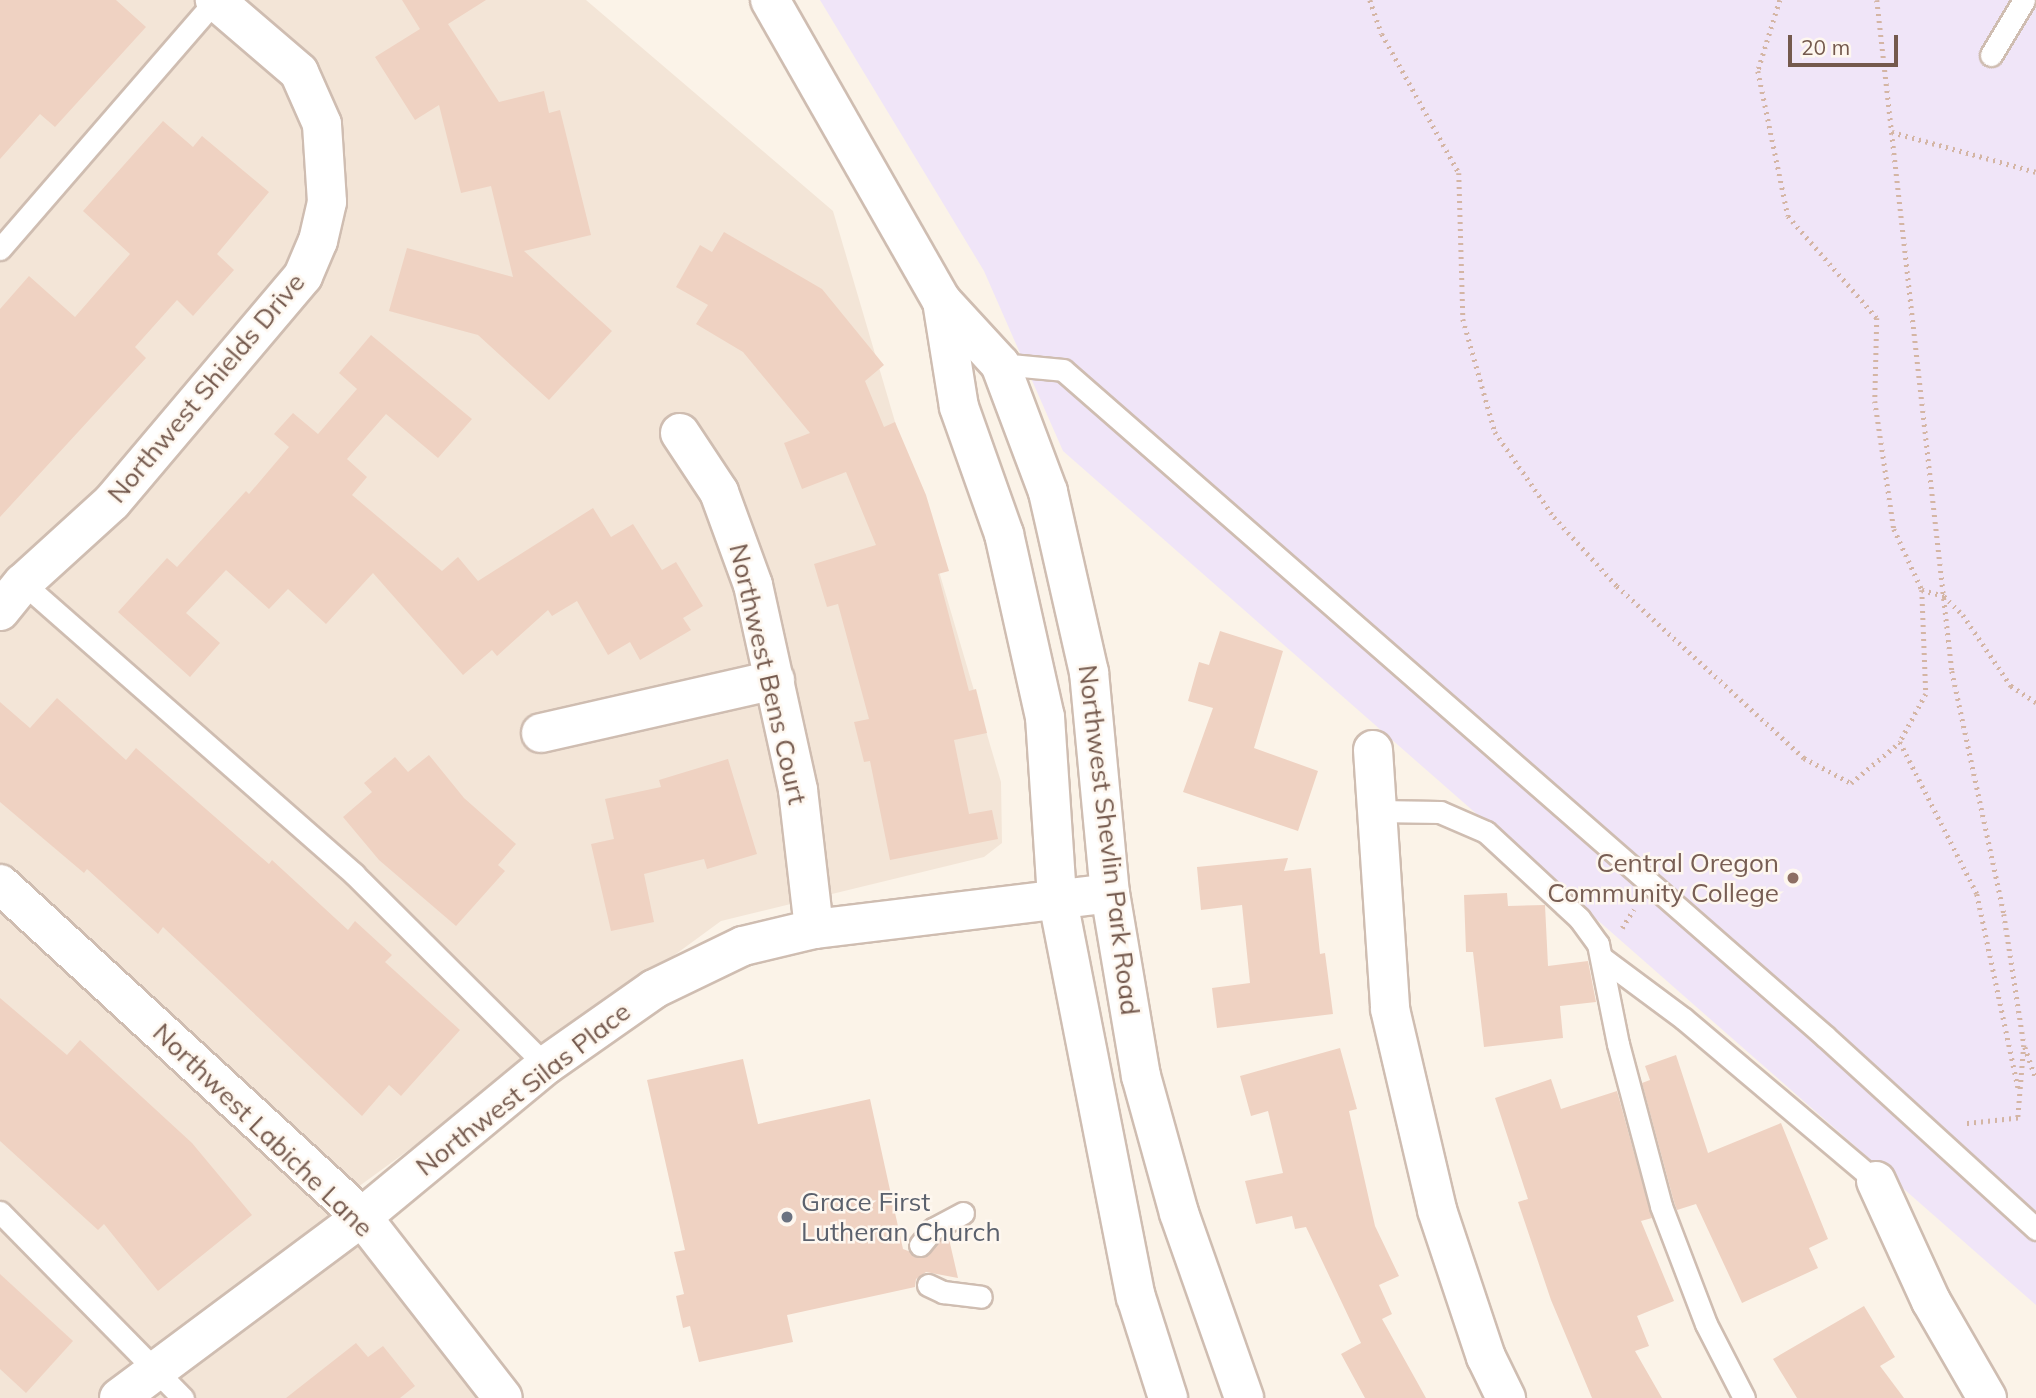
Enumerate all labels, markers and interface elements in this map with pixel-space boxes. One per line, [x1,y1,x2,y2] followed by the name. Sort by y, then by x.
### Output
[1791,21,1901,65] scale bar
[1801,34,1850,60] text: 20 m
[101,267,311,509] street label: Northwest Shields Drive
[723,541,813,807] street label: Northwest Bens Court
[1072,663,1146,1017] street label: Northwest Shevlin Park Road
[1547,847,1779,908] place label: Central Oregon Community College
[1785,870,1801,886] marker: Central Oregon Community College
[410,996,636,1182] street label: Northwest Silas Place
[147,1017,379,1243] street label: Northwest Labiche Lane
[801,1186,1001,1248] place label: Grace First Lutheran Church
[779,1209,795,1225] marker: Grace First Lutheran Church

